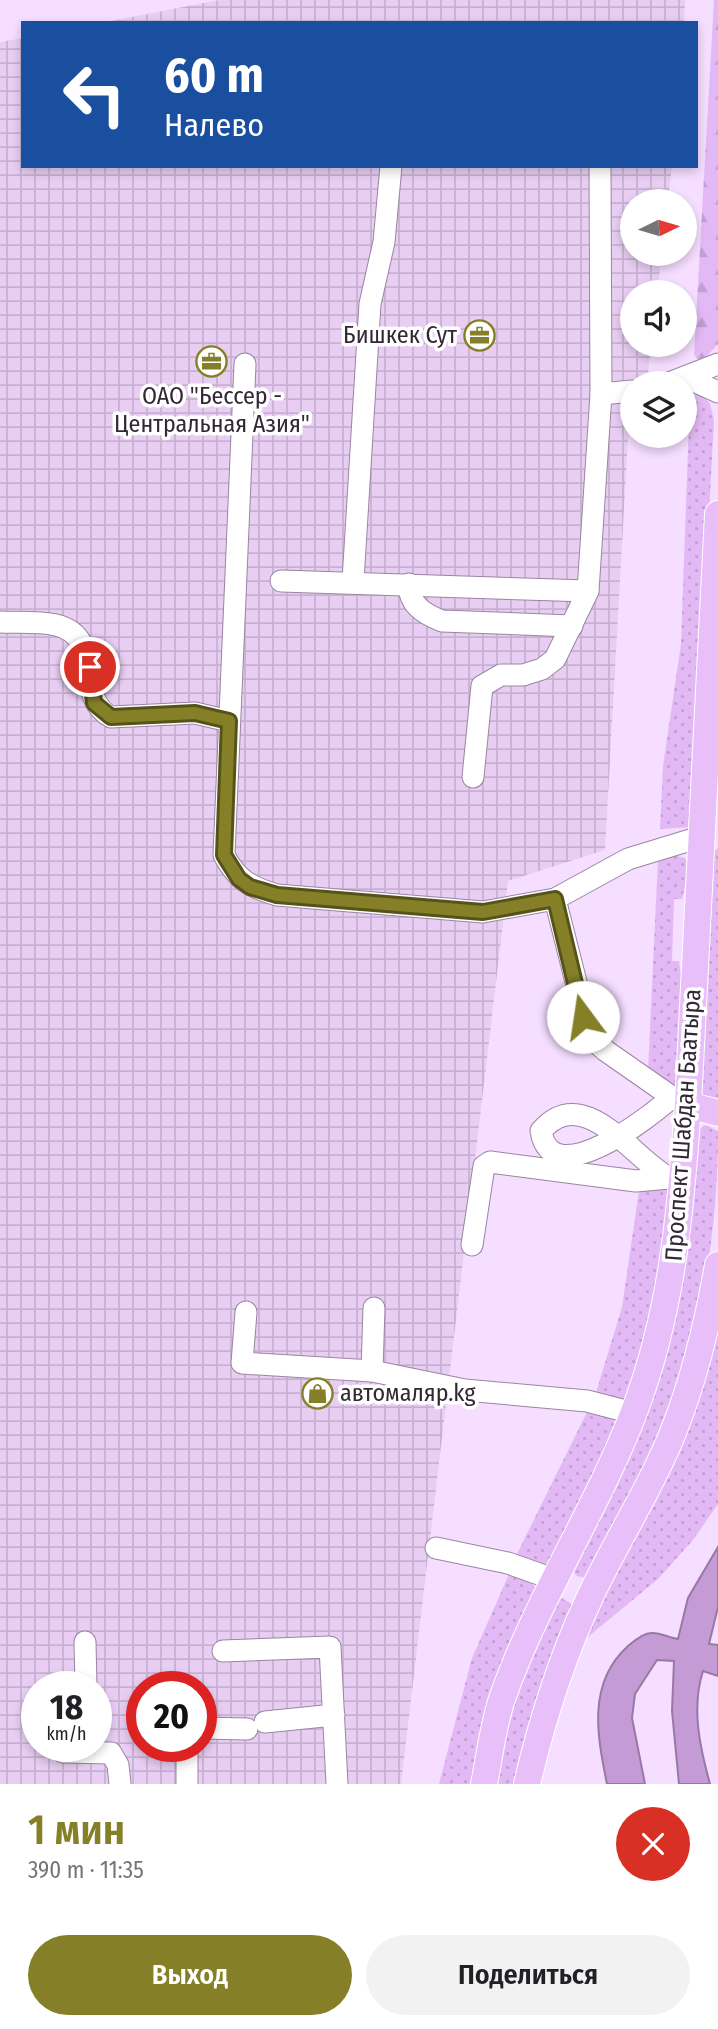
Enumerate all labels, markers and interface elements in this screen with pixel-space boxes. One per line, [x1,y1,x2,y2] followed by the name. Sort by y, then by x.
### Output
[164,46,264,105] text: 60 m
[49,49,140,140] icon: left
[164,106,264,144] text: Налево
[620,189,696,266] north arrow
[620,189,697,448] map controls
[620,280,697,357] button: sound
[463,318,497,352] office icon: Бишкек Сут
[343,321,457,349] place label: Бишкек Сут
[195,345,229,379] office icon: ОАО "Бессер - Центральная Азия"
[620,371,697,448] button: layers
[114,382,310,438] place label: ОАО "Бессер - Центральная Азия"
[60,637,120,697] pin
[71,648,109,686] icon: arrive
[546,980,620,1054] position arrow
[660,988,706,1262] street label: Проспект Шабдан Баатыра
[300,1376,334,1410] shop icon: автомаляр.kg
[340,1379,476,1407] place label: автомаляр.kg
[126,1671,217,1762] speed limit sign: 20
[50,1686,83,1728] text: 18
[46,1723,87,1745] text: km/h
[28,1805,125,1855] text: 1 мин
[616,1807,690,1881] button: close
[28,1856,144,1884] text: 390 m · 11:35
[28,1935,352,2015] button: Выход
[366,1935,690,2015] button: Поделиться

